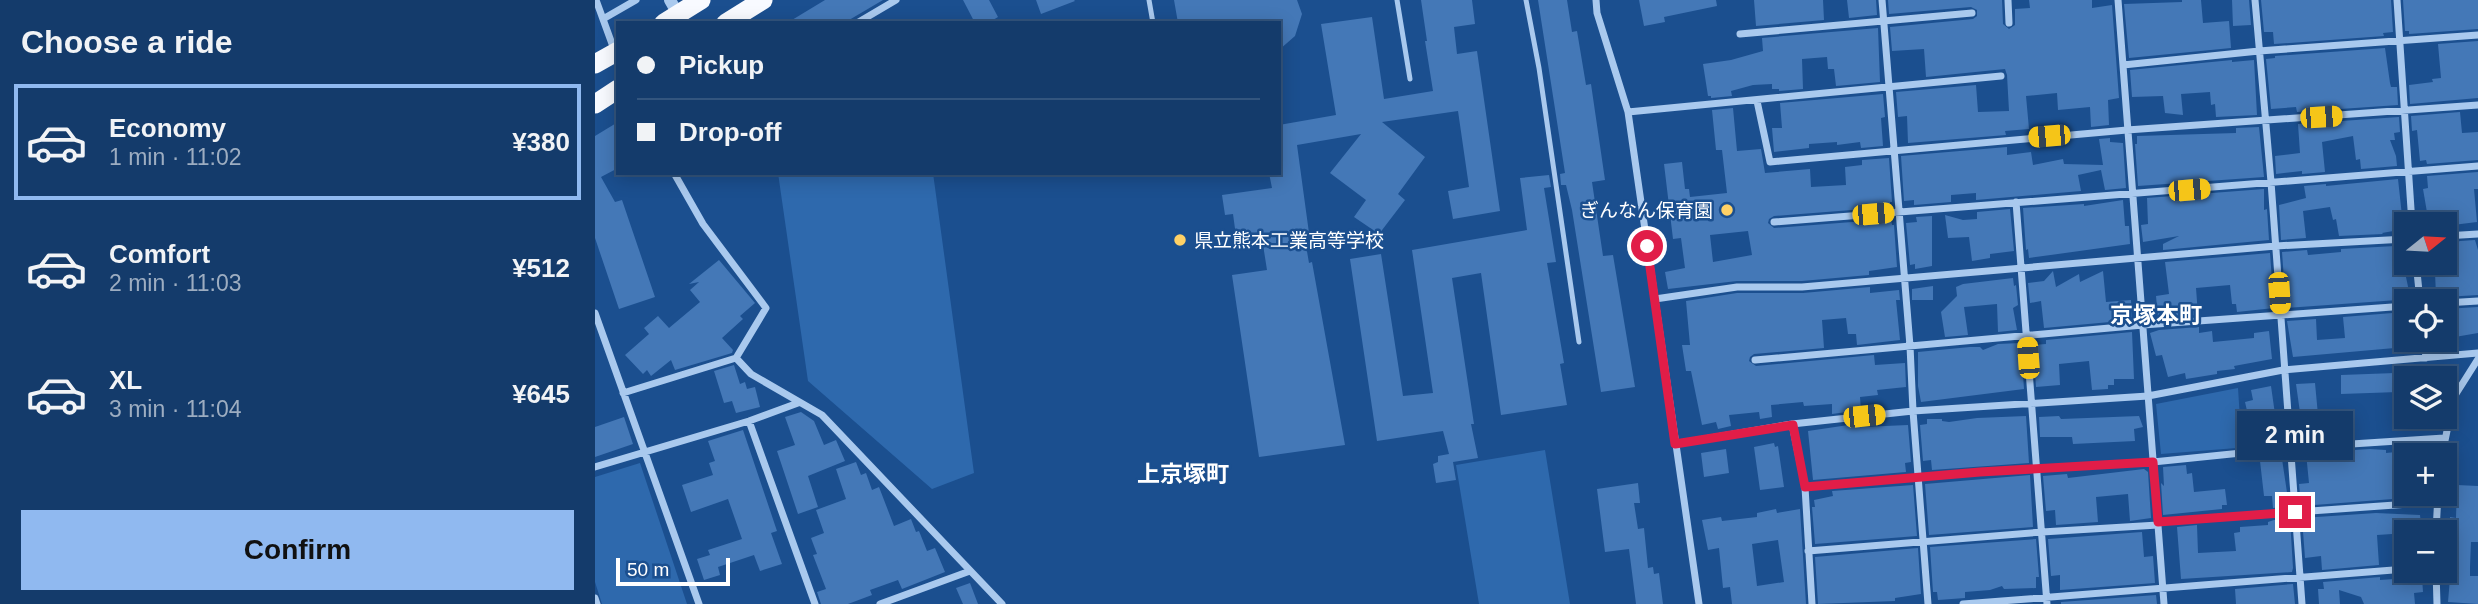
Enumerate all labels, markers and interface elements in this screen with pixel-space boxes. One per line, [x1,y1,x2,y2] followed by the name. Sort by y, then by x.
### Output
[21,24,233,60] text: Choose a ride
[679,50,764,80] text: Pickup
[2300,105,2343,129] car
[25,111,88,174] icon: car
[109,113,226,143] text: Economy
[679,117,782,147] text: Drop-off
[2028,124,2071,148] car
[512,127,570,157] text: ¥380
[109,144,242,170] text: 1 min · 11:02
[2168,178,2211,202] car
[1580,200,1713,221] place label: ぎんなん保育園
[1719,202,1735,218] marker: ぎんなん保育園
[1852,202,1895,226] car
[2394,212,2457,275] north arrow
[2394,212,2457,583] map controls
[1194,230,1384,251] place label: 県立熊本工業高等学校
[1631,230,1663,262] route start
[1172,232,1188,248] marker: 県立熊本工業高等学校
[25,237,88,300] icon: car
[109,239,210,269] text: Comfort
[512,253,570,283] text: ¥512
[109,270,242,296] text: 2 min · 11:03
[2268,271,2291,315] car
[2394,289,2457,352] button: locate
[2110,302,2202,328] district label: 京塚本町
[2017,336,2040,380] car
[25,363,88,426] icon: car
[109,365,142,395] text: XL
[2394,366,2457,429] button: layers
[512,379,570,409] text: ¥645
[109,396,242,422] text: 3 min · 11:04
[1843,403,1886,429] car
[2237,410,2353,460] callout: 2 min
[2265,422,2325,448] text: 2 min
[2394,443,2457,506] button: +
[1137,461,1229,487] district label: 上京塚町
[2279,496,2311,528] route end
[21,510,574,590] button: Confirm
[2394,520,2457,583] button: −
[616,555,730,587] scale bar
[627,559,669,580] text: 50 m

